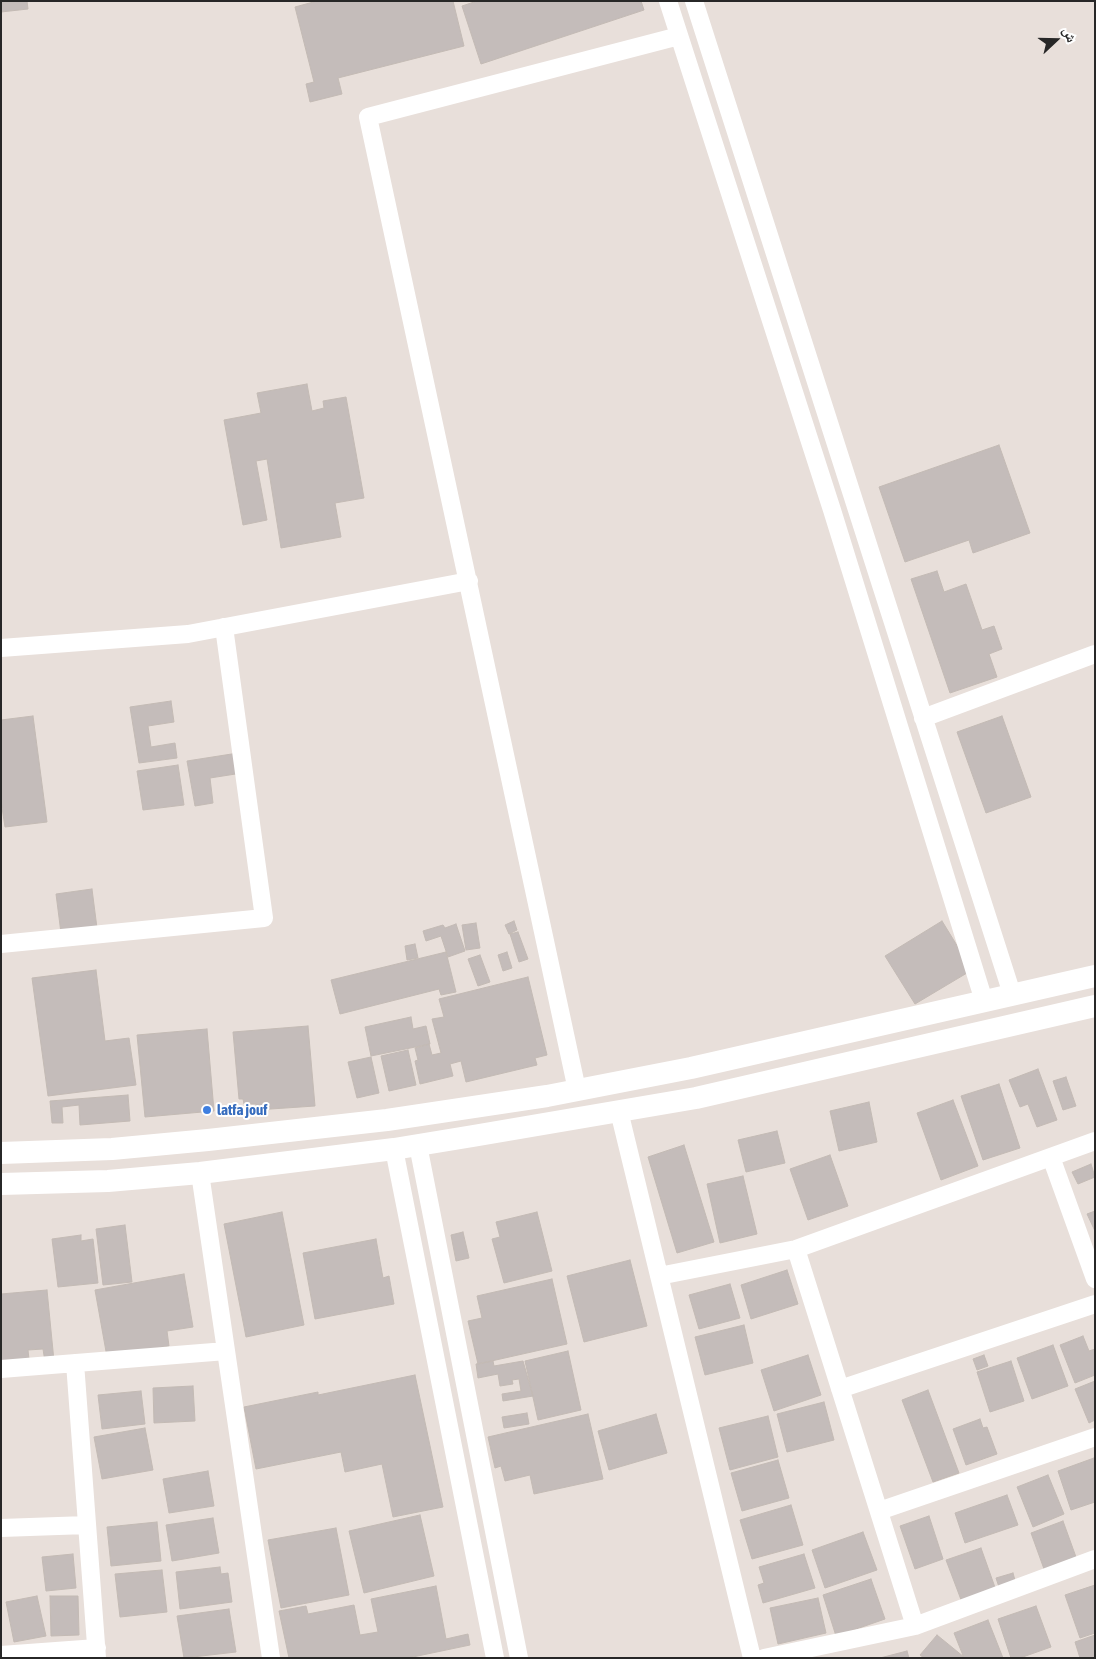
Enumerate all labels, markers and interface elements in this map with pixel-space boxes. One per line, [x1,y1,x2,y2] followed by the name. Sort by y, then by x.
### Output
[1031,15,1081,65] north arrow
[1060,25,1080,44] text: ش
[217,1101,267,1119] place label: latfa jouf
[201,1104,213,1116] marker: latfa jouf

